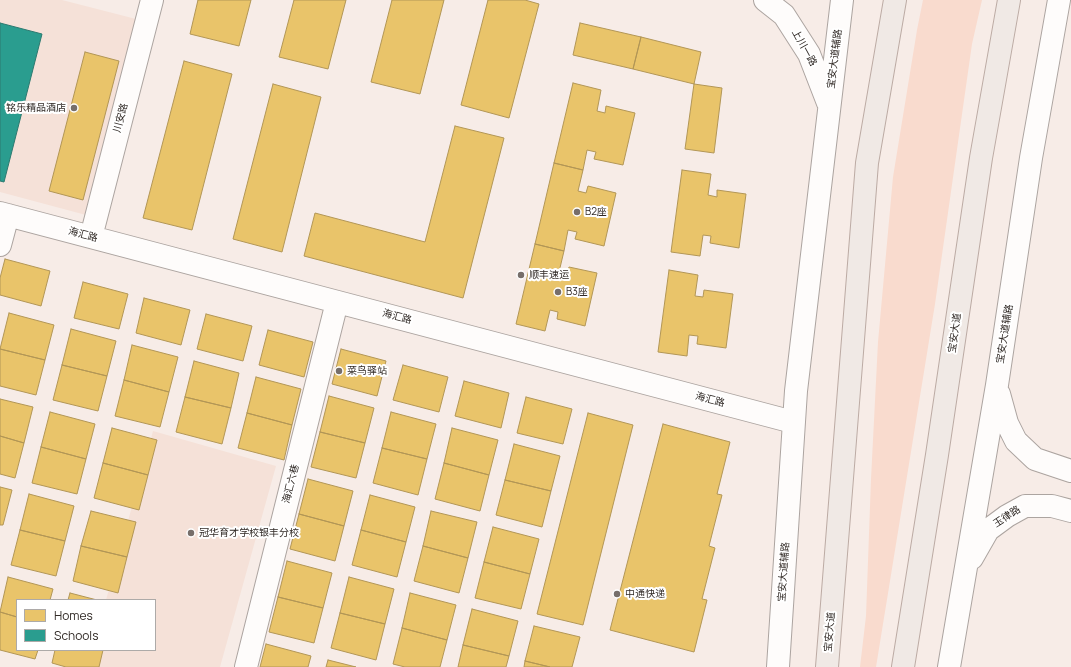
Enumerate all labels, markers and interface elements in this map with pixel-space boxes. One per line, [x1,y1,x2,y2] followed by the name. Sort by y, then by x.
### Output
[789,28,819,68] street label: 上川一路
[825,28,845,90] street label: 宝安大道辅路
[6,102,66,114] place label: 铭乐精品酒店
[111,102,131,134] street label: 川安路
[69,103,79,113] marker: 铭乐精品酒店
[585,206,607,218] place label: B2座
[572,207,582,217] marker: B2座
[67,225,99,245] street label: 海汇路
[529,269,569,281] place label: 顺丰速运
[516,270,526,280] marker: 顺丰速运
[566,286,588,298] place label: B3座
[553,287,563,297] marker: B3座
[994,303,1016,365] street label: 宝安大道辅路
[381,307,413,327] street label: 海汇路
[946,312,964,354] street label: 宝安大道
[347,365,387,377] place label: 菜鸟驿站
[334,366,344,376] marker: 菜鸟驿站
[694,390,726,410] street label: 海汇路
[280,463,302,505] street label: 海汇六巷
[991,504,1023,530] street label: 玉律路
[199,527,299,539] place label: 冠华育才学校银丰分校
[186,528,196,538] marker: 冠华育才学校银丰分校
[776,542,792,602] street label: 宝安大道辅路
[625,588,665,600] place label: 中通快递
[612,589,622,599] marker: 中通快递
[16,599,156,651] legend
[54,607,93,624] text: Homes
[822,612,838,652] street label: 宝安大道
[54,627,98,644] text: Schools

